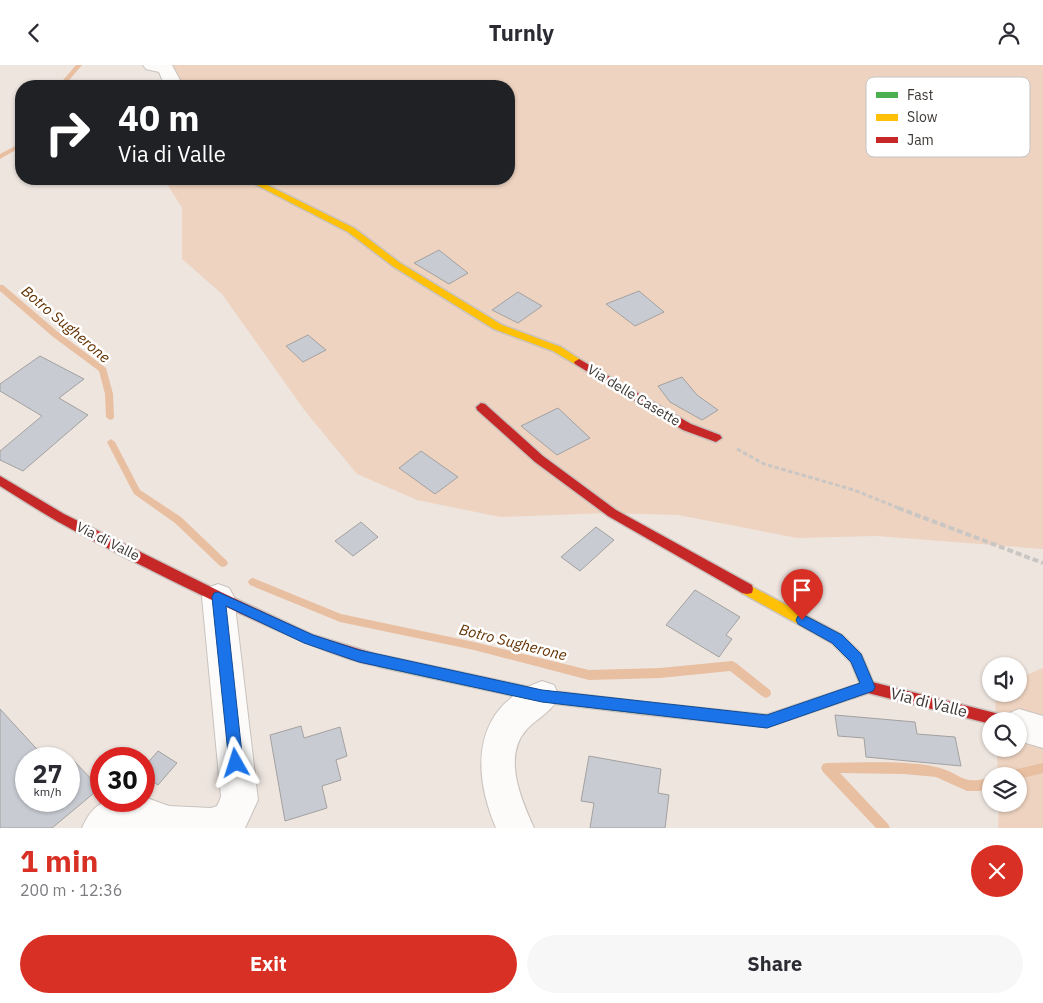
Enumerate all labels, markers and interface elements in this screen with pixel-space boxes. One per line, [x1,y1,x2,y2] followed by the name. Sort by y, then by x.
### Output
[489,18,554,47] text: Turnly
[20,19,48,47] icon: back
[995,19,1023,47] icon: person
[866,77,1030,157] legend
[907,86,933,104] text: Fast
[118,95,200,141] text: 40 m
[35,100,100,165] icon: right
[907,108,938,126] text: Slow
[907,131,934,149] text: Jam
[118,139,226,168] text: Via di Valle
[18,281,115,367] water label: Botro Sugherone
[584,360,684,430] street label: Via delle Casette
[73,517,143,565] street label: Via di Valle
[781,569,823,620] pin
[788,576,816,604] icon: arrive
[457,619,569,665] water label: Botro Sugherone
[982,657,1027,812] map controls
[982,657,1027,702] button: sound
[889,683,970,721] street label: Via di Valle
[982,712,1027,757] button: search
[209,736,261,788] position arrow
[90,747,155,812] speed limit sign: 30
[32,757,63,790] text: 27
[982,767,1027,812] button: layers
[33,784,62,799] text: km/h
[20,841,98,880] text: 1 min
[971,845,1023,897] button: close
[20,880,122,900] text: 200 m · 12:36
[20,935,517,993] button: Exit
[527,935,1023,993] button: Share

